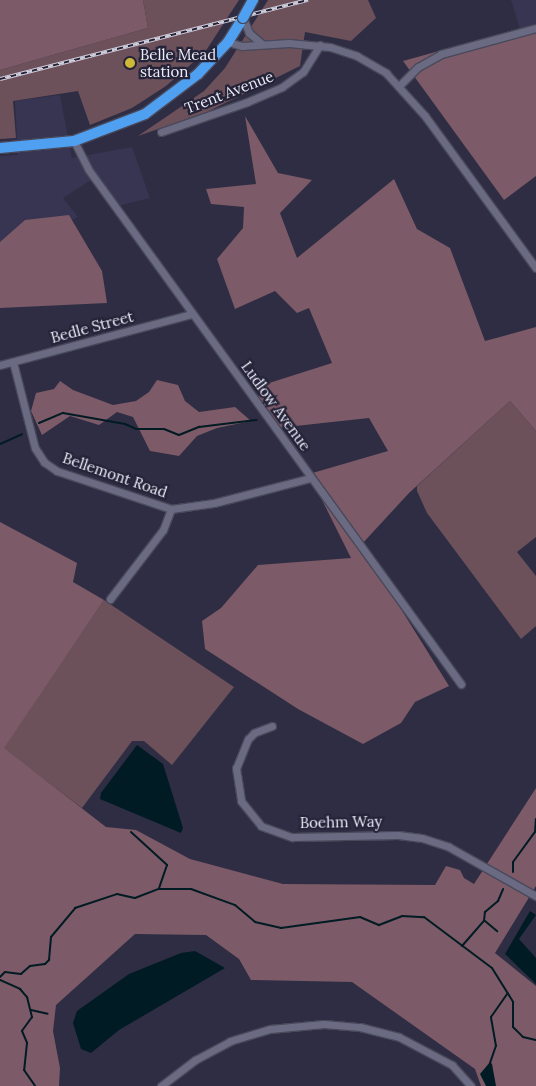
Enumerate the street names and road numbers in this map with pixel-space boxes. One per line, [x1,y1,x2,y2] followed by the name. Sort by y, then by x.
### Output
[182,67,276,117] street label: Trent Avenue
[49,307,135,347] street label: Bedle Street
[238,358,314,454] street label: Ludlow Avenue
[60,449,170,501] street label: Bellemont Road
[300,812,382,832] street label: Boehm Way

